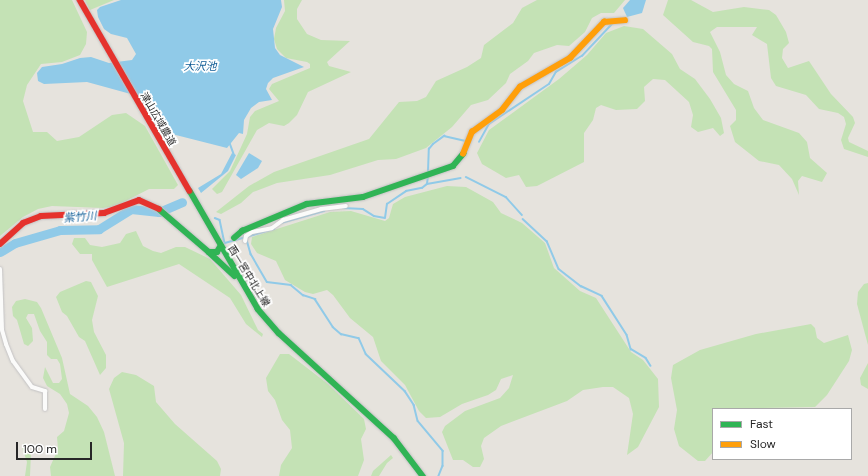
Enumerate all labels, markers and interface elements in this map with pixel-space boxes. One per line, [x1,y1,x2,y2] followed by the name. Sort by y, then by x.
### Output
[184,59,216,73] water label: 大沢池
[138,90,178,148] street label: 津山広域農道
[63,209,97,225] water label: 紫竹川
[225,243,273,309] street label: 西一宮中北上線
[712,408,852,460] legend
[750,416,773,432] text: Fast
[18,434,94,460] scale bar
[750,436,776,452] text: Slow
[23,441,57,457] text: 100 m

